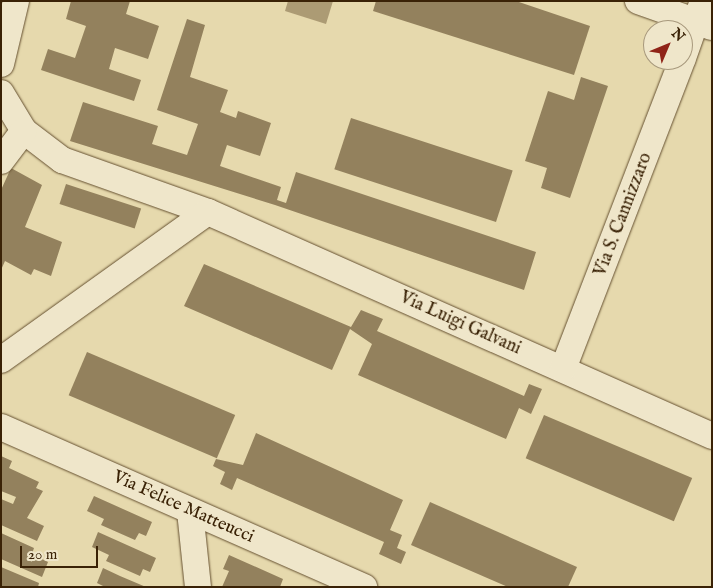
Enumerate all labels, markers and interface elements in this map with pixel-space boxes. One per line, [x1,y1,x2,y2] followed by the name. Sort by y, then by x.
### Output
[643,20,693,70] north arrow
[667,24,689,46] text: N
[590,150,658,280] street label: Via S. Cannizzaro
[396,288,524,360] street label: Via Luigi Galvani
[109,467,257,549] street label: Via Felice Matteucci
[22,536,100,568] scale bar
[28,545,57,564] text: 20 m

